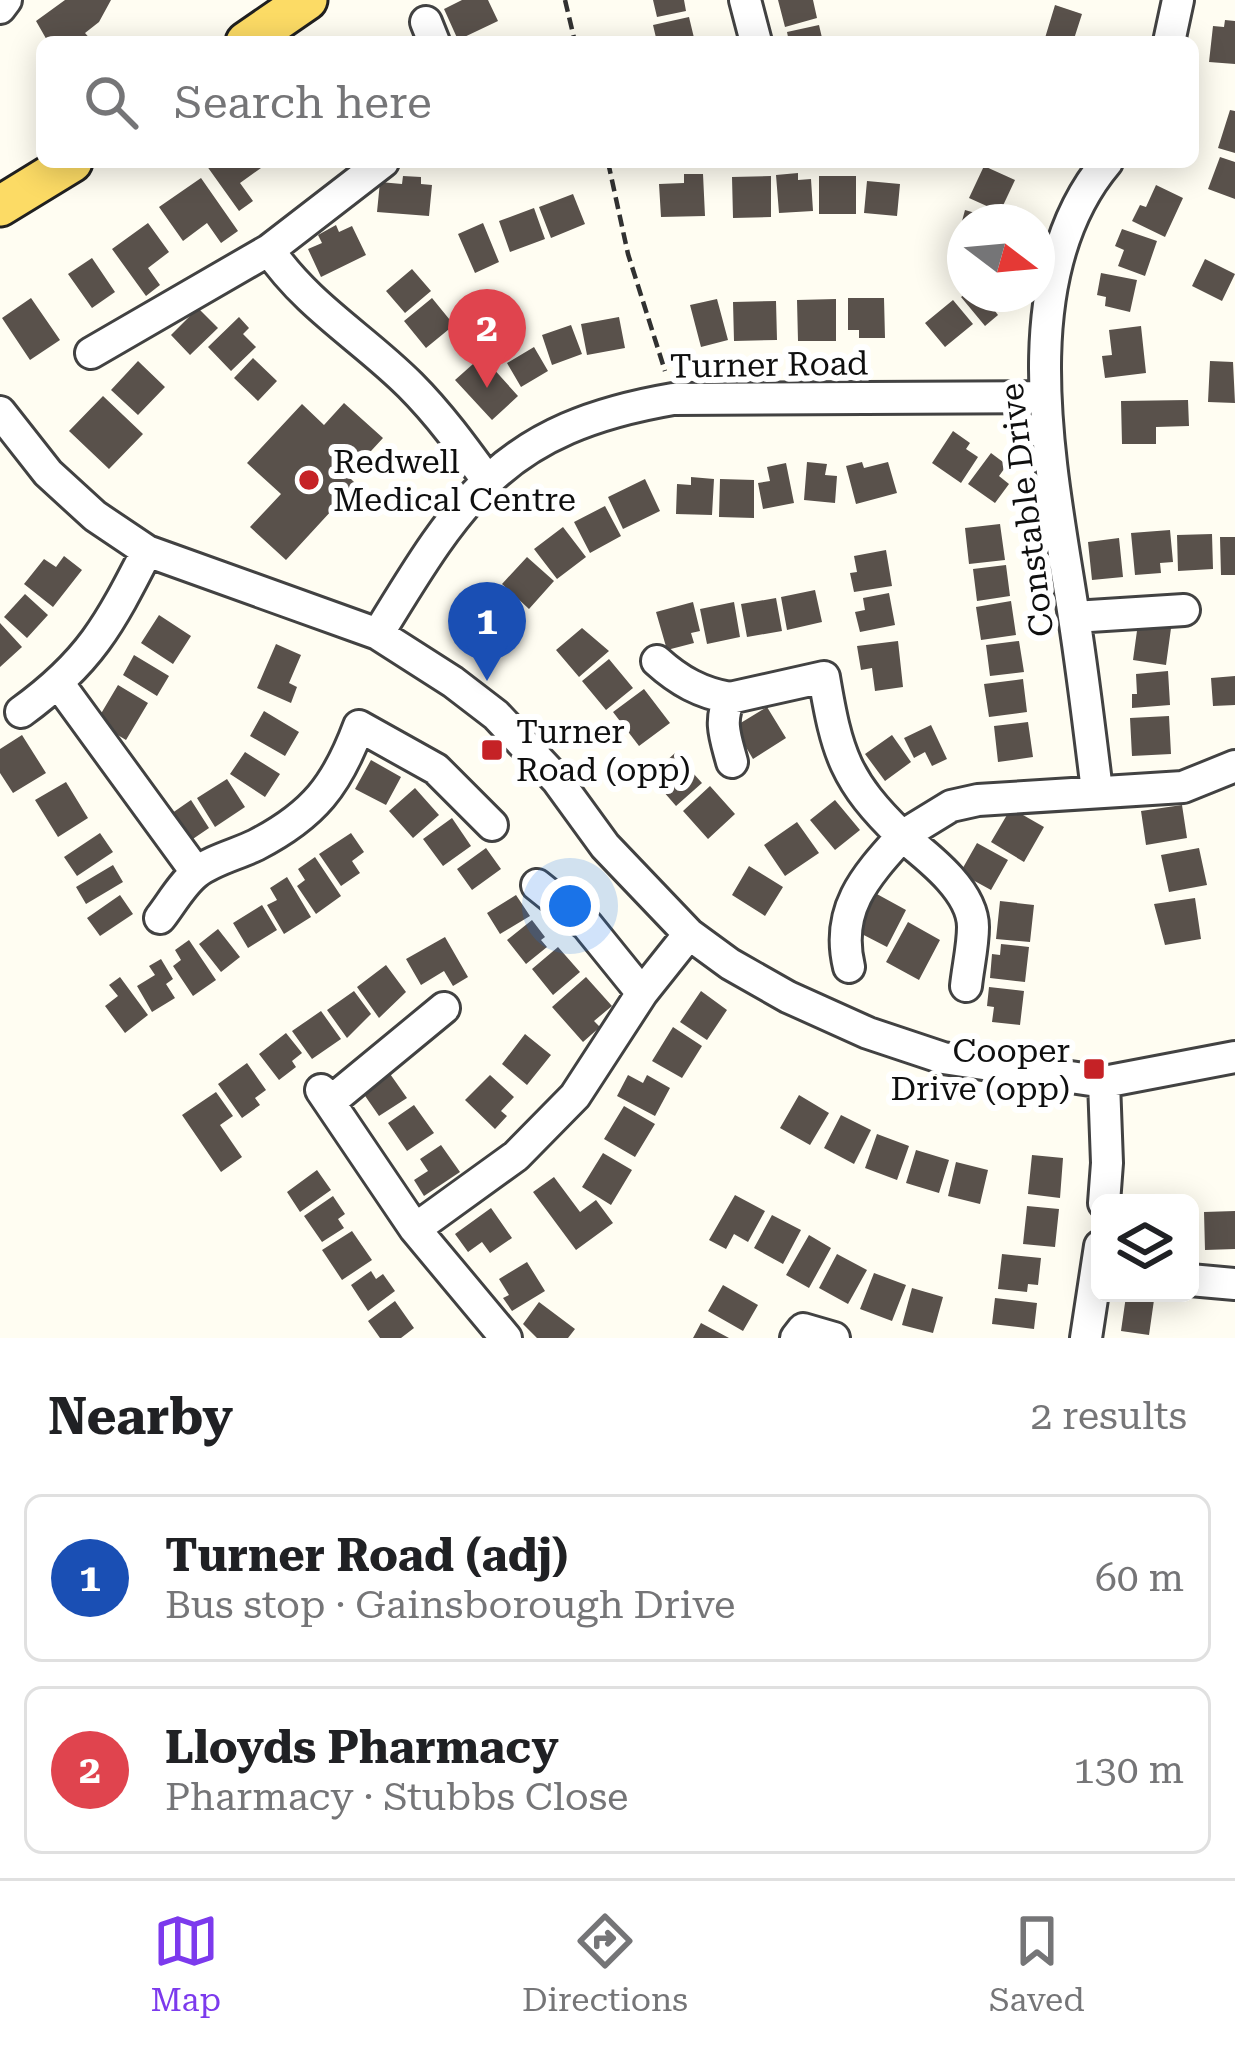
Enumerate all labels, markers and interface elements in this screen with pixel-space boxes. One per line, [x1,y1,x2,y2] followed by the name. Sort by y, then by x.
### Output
[36,36,1199,168] search box
[78,69,144,135] icon: search
[174,76,432,129] text: Search here
[947,204,1055,312] north arrow
[448,289,526,388] pin: 2
[670,343,868,386] street label: Turner Road
[992,381,1061,639] street label: Constable Drive
[333,442,576,519] place label: Redwell Medical Centre
[296,467,322,493] marker: Redwell Medical Centre
[448,582,526,681] pin: 1
[516,712,690,789] place label: Turner Road (opp)
[479,737,505,763] marker: Turner Road (opp)
[540,876,600,936] your location
[890,1031,1070,1108] place label: Cooper Drive (opp)
[1081,1056,1107,1082] marker: Cooper Drive (opp)
[1091,1194,1199,1302] map controls
[1091,1194,1199,1302] button: layers
[48,1387,233,1446] text: Nearby
[1030,1393,1187,1439] text: 2 results
[165,1529,568,1582] text: Turner Road (adj)
[79,1555,101,1601] text: 1
[1095,1555,1184,1601] text: 60 m
[165,1582,735,1628] text: Bus stop · Gainsborough Drive
[165,1721,559,1774] text: Lloyds Pharmacy
[79,1747,101,1793] text: 2
[1073,1747,1184,1793] text: 130 m
[165,1774,629,1820] text: Pharmacy · Stubbs Close
[150,1908,221,2019] tab: Map
[522,1908,688,2019] tab: Directions
[989,1908,1085,2019] tab: Saved

